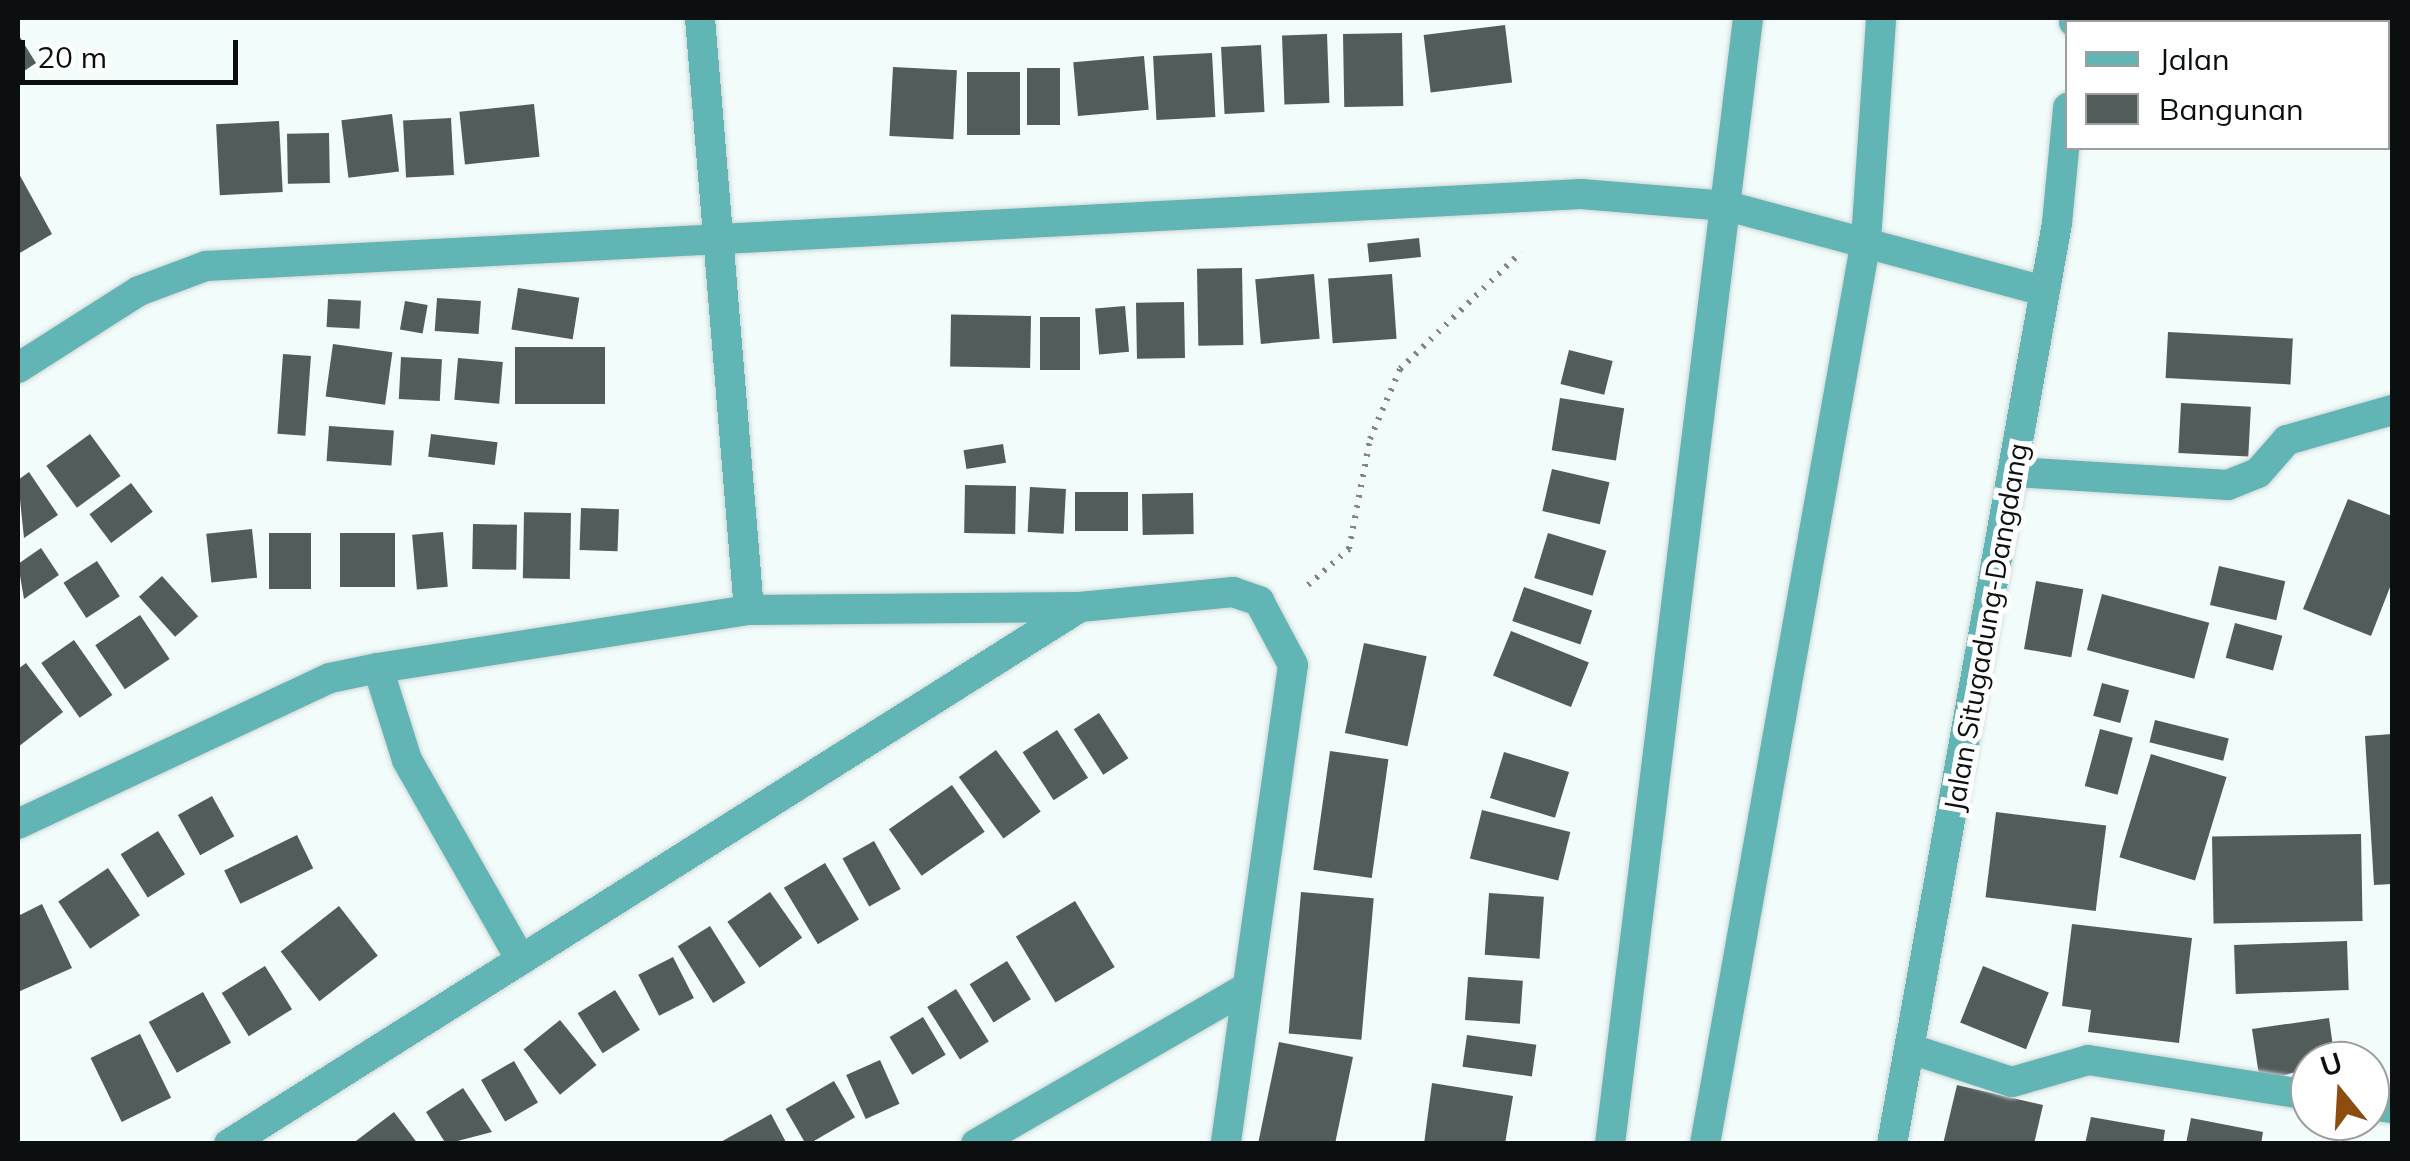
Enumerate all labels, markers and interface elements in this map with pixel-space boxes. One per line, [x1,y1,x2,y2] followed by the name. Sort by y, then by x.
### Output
[25,20,242,82] scale bar
[2065,20,2390,150] legend
[37,38,107,76] text: 20 m
[2159,40,2230,78] text: Jalan
[2159,90,2304,128] text: Bangunan
[1937,440,2035,814] street label: Jalan Situgadung-Dangdang
[2290,1041,2390,1141] north arrow
[2316,1044,2346,1084] text: U

